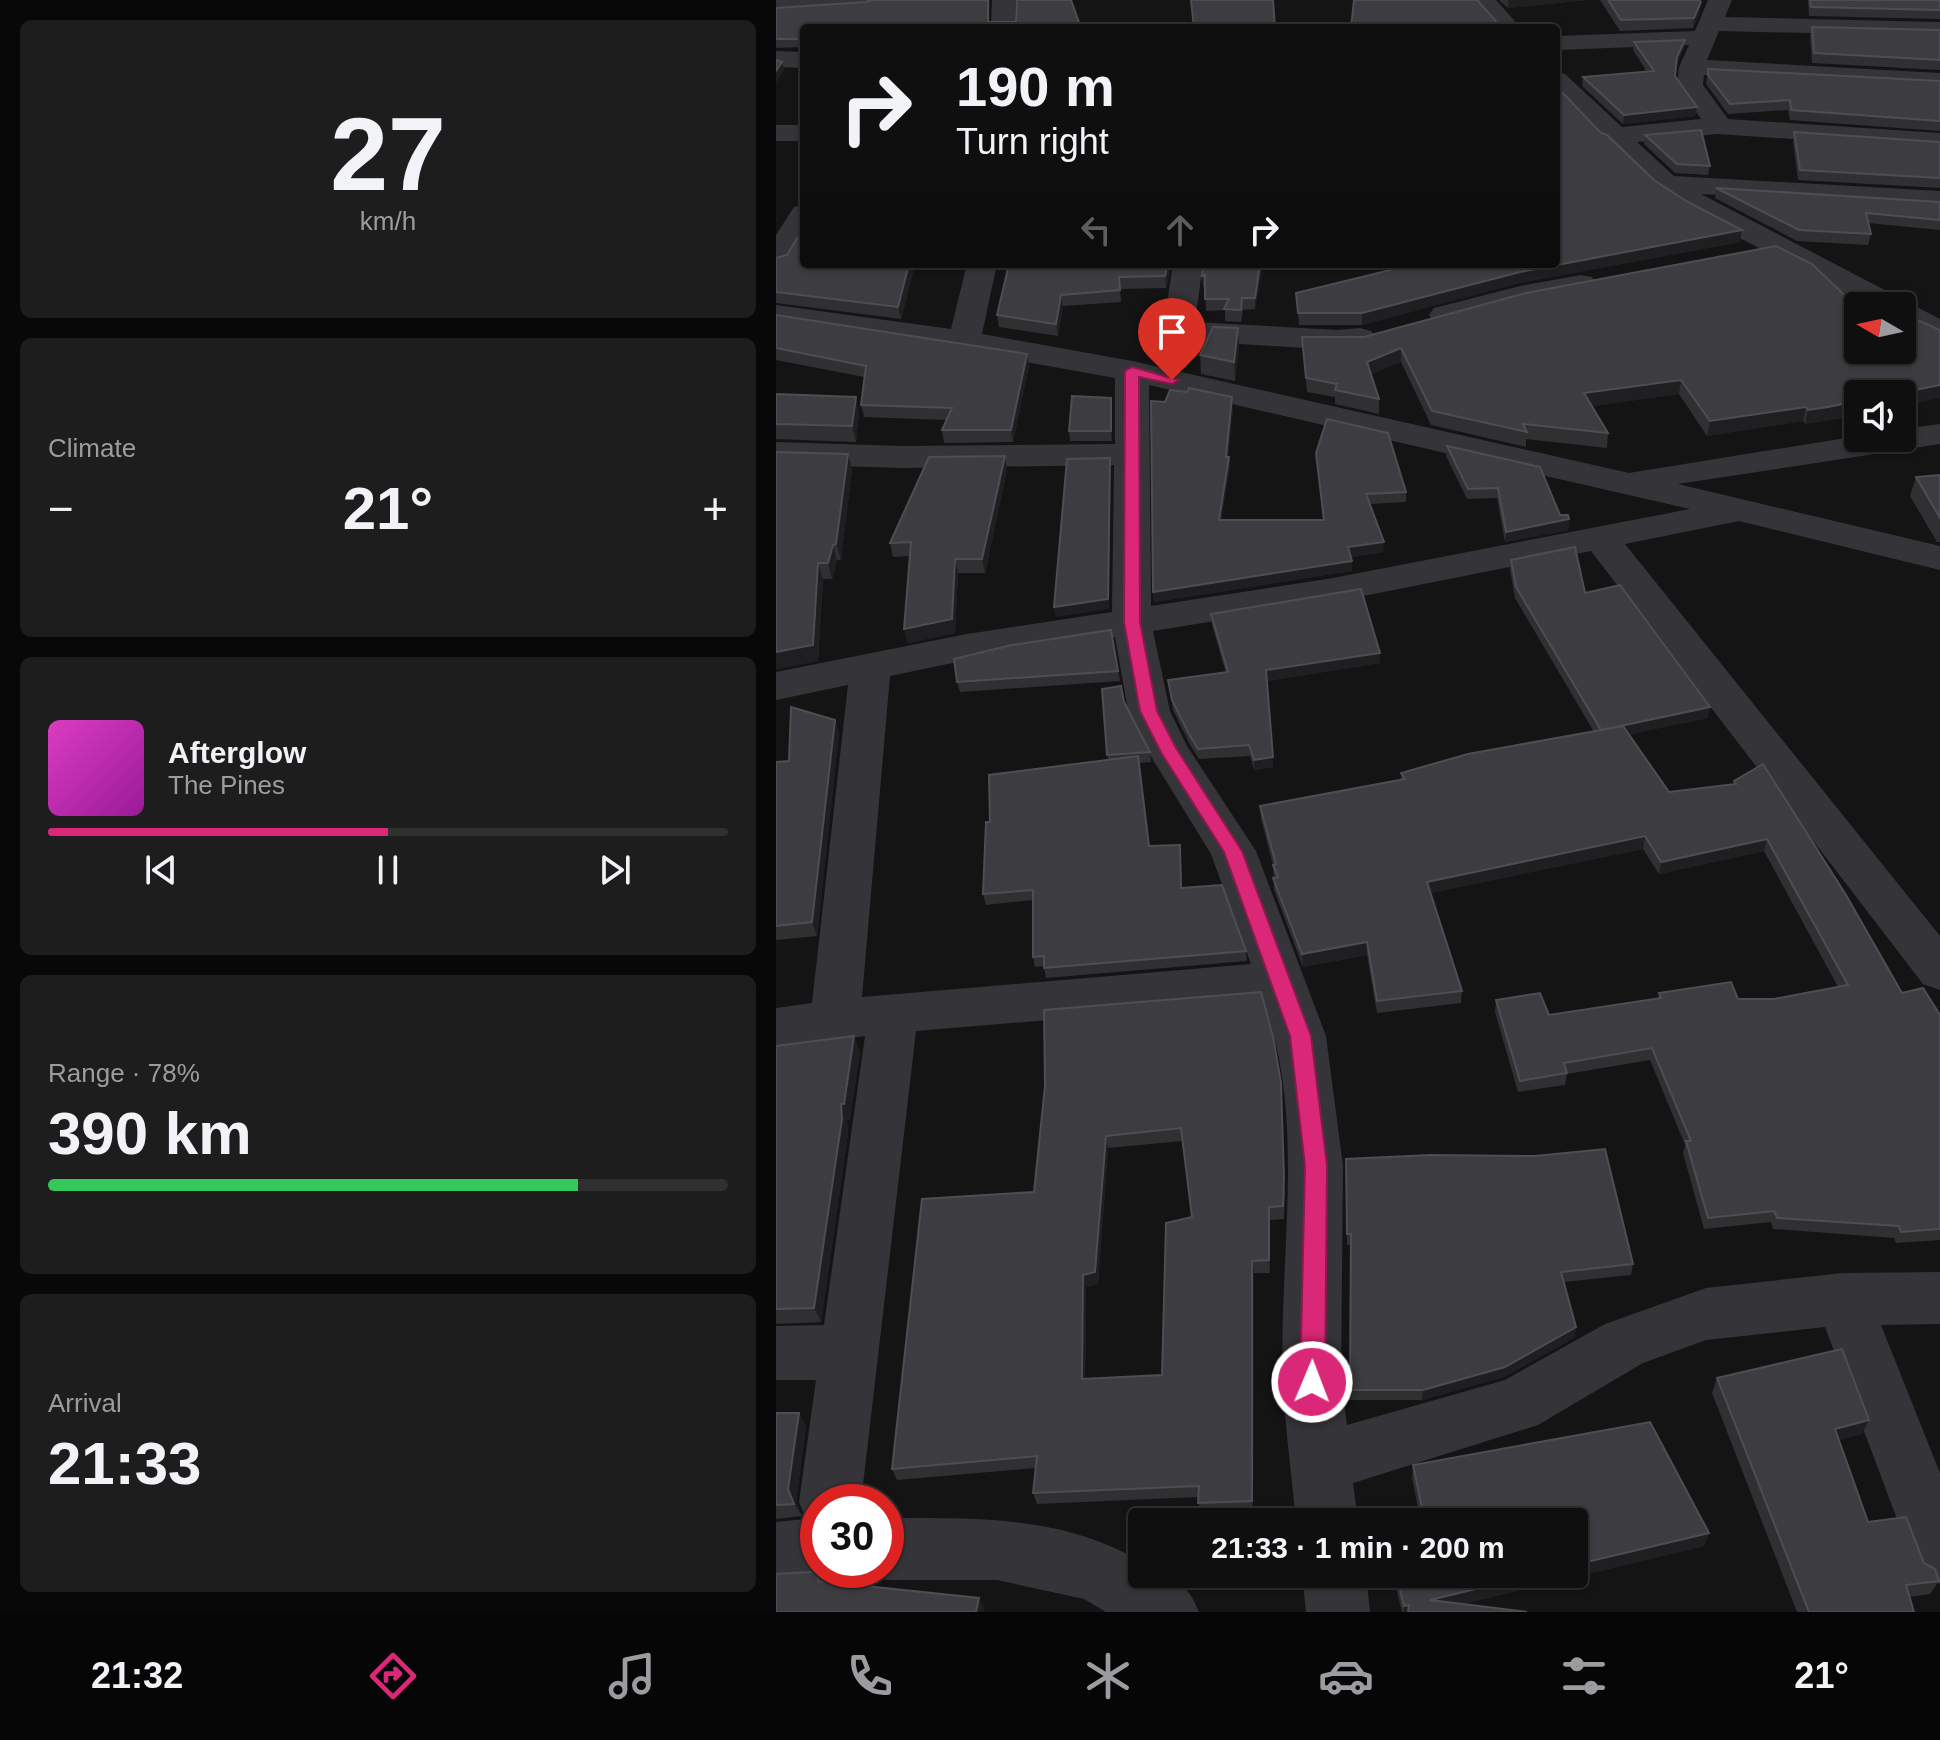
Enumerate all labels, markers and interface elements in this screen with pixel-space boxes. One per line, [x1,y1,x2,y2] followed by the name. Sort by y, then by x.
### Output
[956,55,1115,118] text: 190 m
[824,56,928,160] icon: right
[330,96,446,212] text: 27
[956,121,1109,162] text: Turn right
[360,206,416,236] text: km/h
[1074,208,1118,252] icon: left
[1158,208,1202,252] icon: ahead
[1242,208,1286,252] icon: right
[1844,292,1916,364] north arrow
[1844,292,1916,452] map controls
[1138,298,1206,380] pin
[1150,310,1194,354] icon: arrive
[1844,380,1916,452] button: sound
[48,433,136,463] text: Climate
[343,475,433,542] text: 21°
[48,484,74,533] text: −
[702,484,728,533] text: +
[168,736,306,769] text: Afterglow
[168,770,285,800] text: The Pines
[139,848,183,892] icon: previous
[366,848,410,892] icon: pause
[593,848,637,892] icon: next
[48,1058,200,1088] text: Range · 78%
[48,1100,252,1167] text: 390 km
[1270,1340,1354,1424] position arrow
[48,1388,122,1418] text: Arrival
[48,1430,201,1497] text: 21:33
[800,1484,904,1588] speed limit sign: 30
[1211,1531,1505,1564] text: 21:33 · 1 min · 200 m
[365,1648,421,1704] icon: directions
[604,1648,660,1704] icon: music
[842,1648,898,1704] icon: phone
[1080,1648,1136,1704] icon: climate
[1318,1648,1374,1704] icon: car
[1556,1648,1612,1704] icon: filters
[91,1655,183,1696] text: 21:32
[1794,1655,1849,1696] text: 21°

